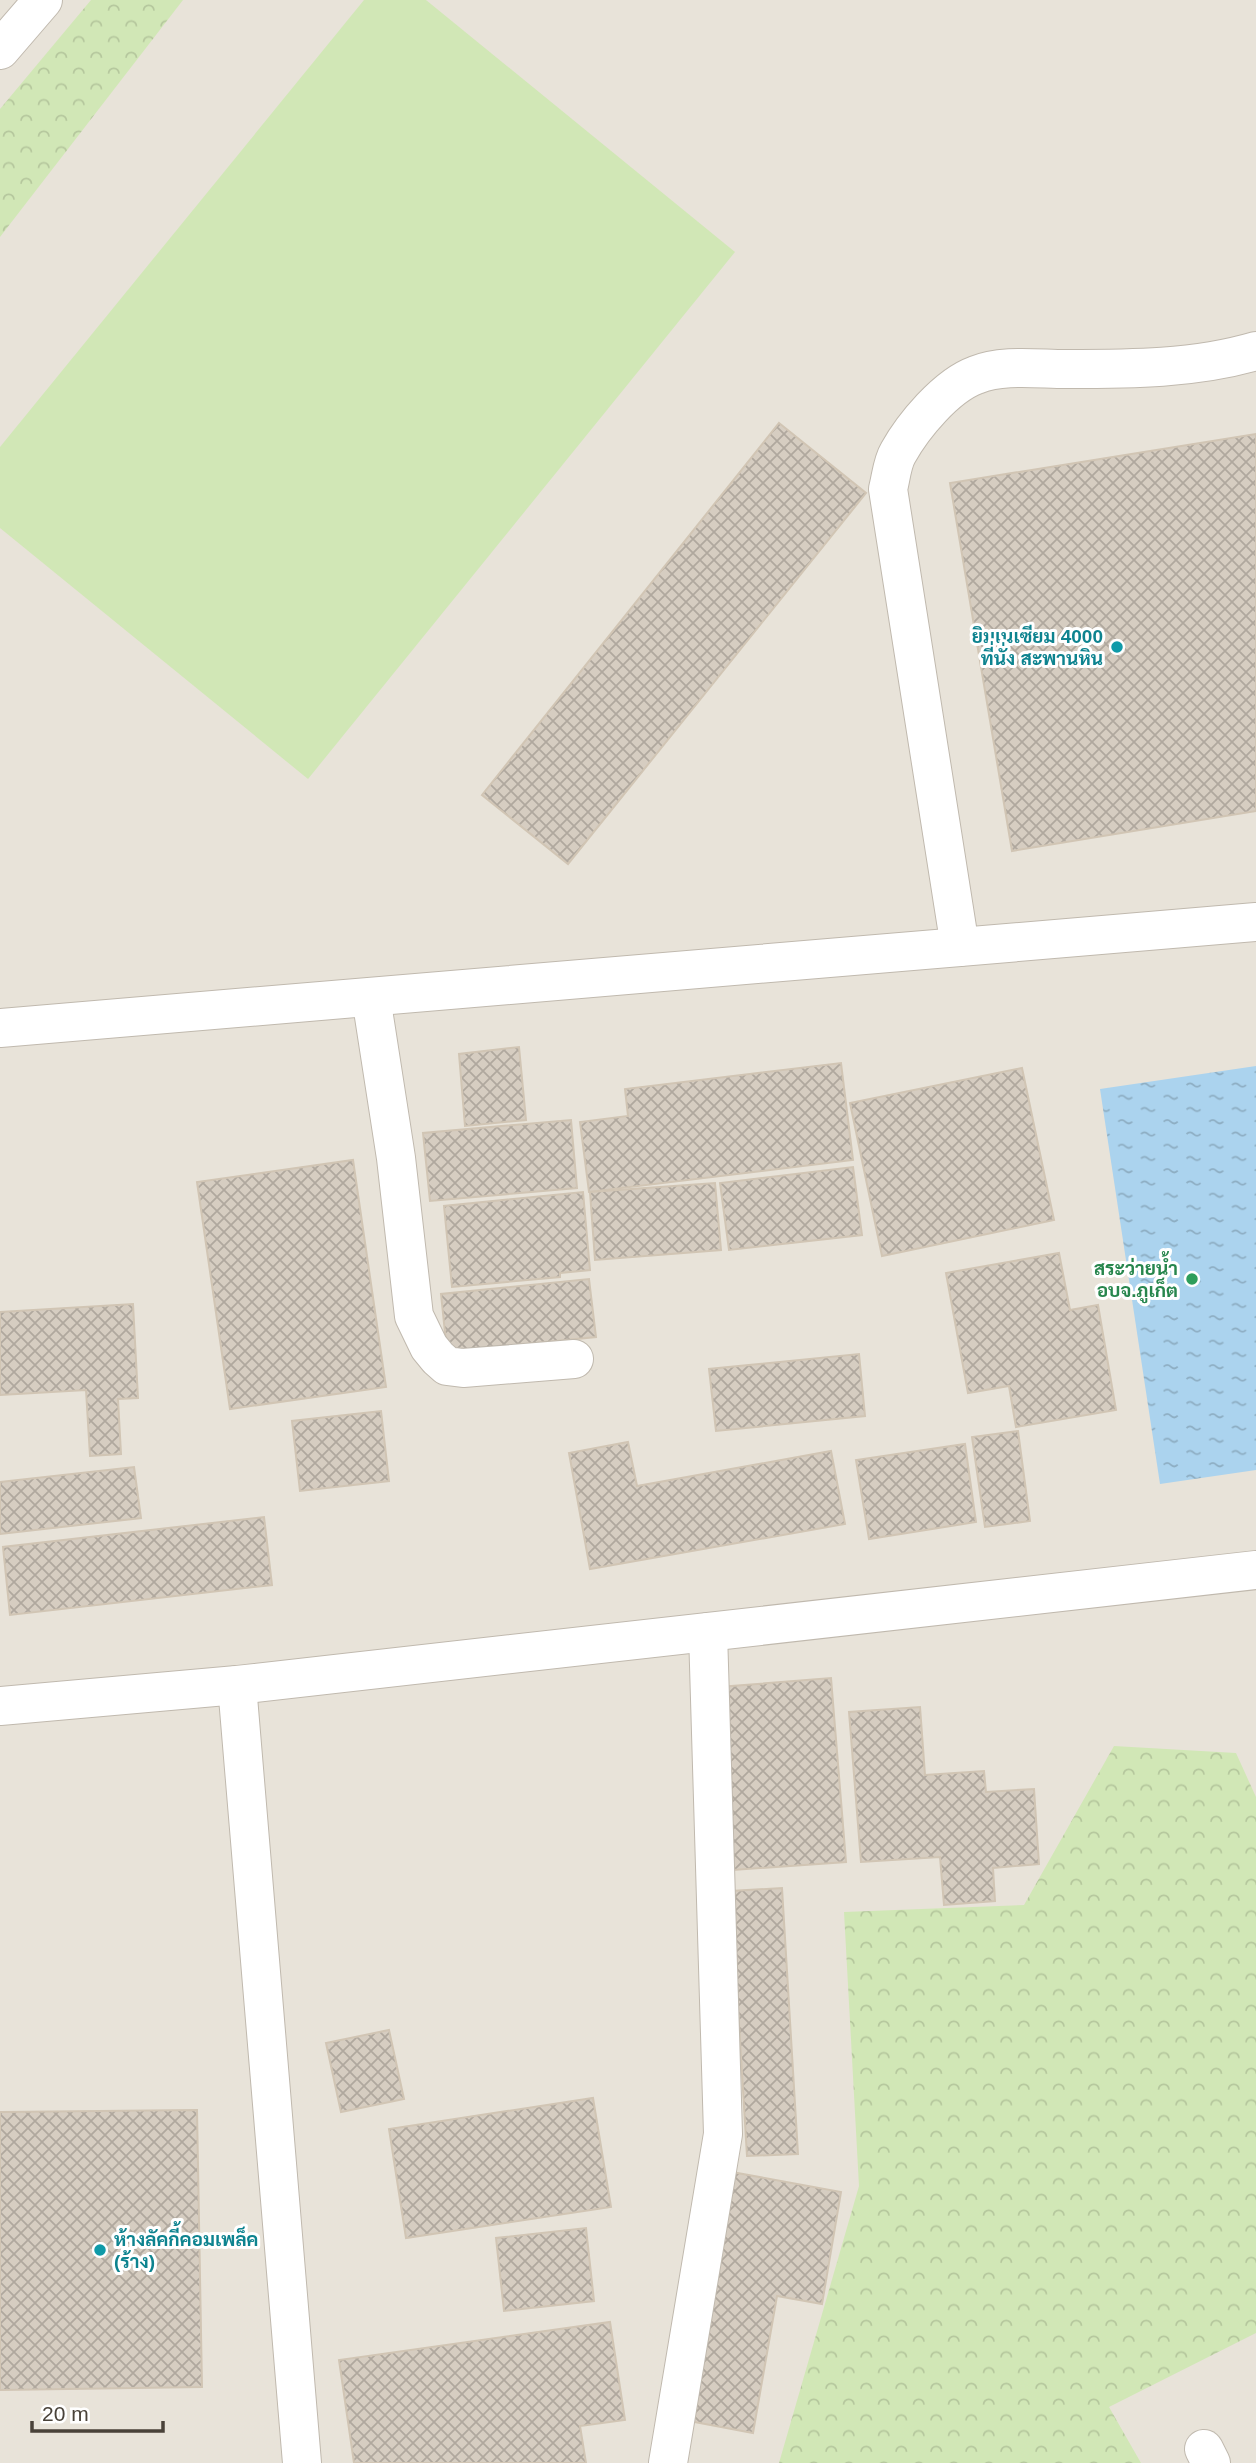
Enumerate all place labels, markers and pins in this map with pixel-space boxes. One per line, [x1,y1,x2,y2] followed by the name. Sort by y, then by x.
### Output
[972,624,1103,669] place label: ยิมเนเซียม 4000 ที่นั่ง สะพานหิน
[1109,639,1125,655] marker: ยิมเนเซียม 4000 ที่นั่ง สะพานหิน
[1094,1251,1178,1304] place label: สระว่ายน้ำ อบจ.ภูเก็ต
[1184,1271,1200,1287] marker: สระว่ายน้ำ อบจ.ภูเก็ต
[114,2221,258,2272] place label: ห้างลัคกี้คอมเพล็ค (ร้าง)
[92,2242,108,2258] marker: ห้างลัคกี้คอมเพล็ค (ร้าง)

